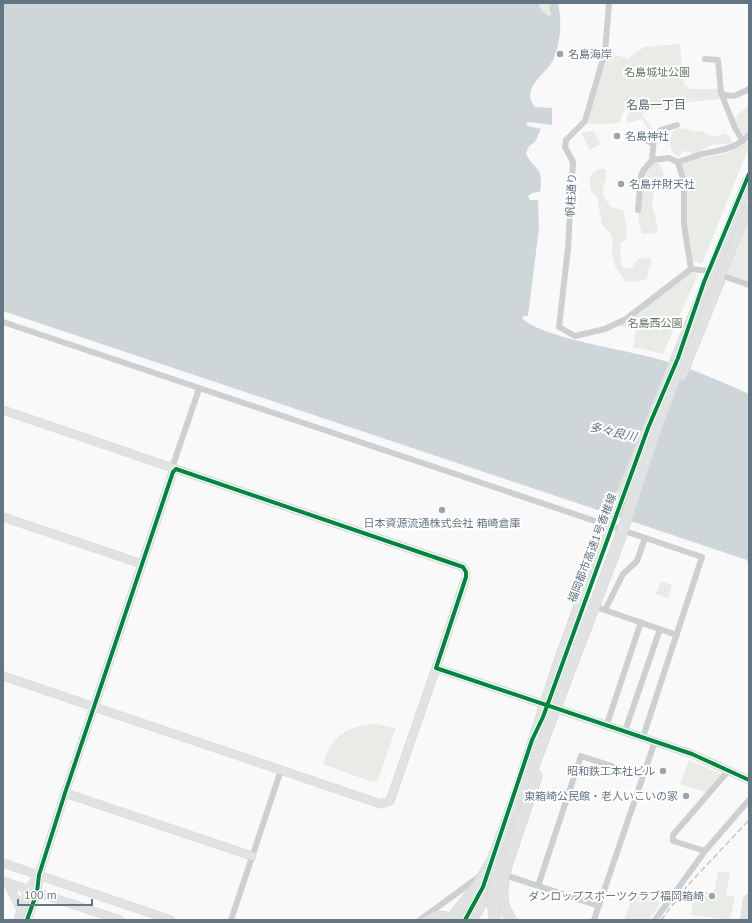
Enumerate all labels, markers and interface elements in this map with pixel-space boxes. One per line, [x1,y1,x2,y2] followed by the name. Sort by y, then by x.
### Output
[568,47,612,61] place label: 名島海岸
[555,49,565,59] marker: 名島海岸
[624,65,690,79] park label: 名島城址公園
[626,97,686,112] district label: 名島一丁目
[625,129,669,143] place label: 名島神社
[612,131,622,141] marker: 名島神社
[563,173,579,217] street label: 帆柱通り
[629,177,695,191] place label: 名島弁財天社
[616,179,626,189] marker: 名島弁財天社
[628,316,683,330] park label: 名島西公園
[588,419,640,445] water label: 多々良川
[565,491,619,605] street label: 福岡都市高速1号香椎線
[437,505,447,515] marker: 日本資源流通株式会社 箱崎倉庫
[364,516,520,530] place label: 日本資源流通株式会社 箱崎倉庫
[567,764,655,778] place label: 昭和鉄工本社ビル
[658,766,668,776] marker: 昭和鉄工本社ビル
[524,789,678,803] place label: 東箱崎公民館・老人いこいの家
[681,791,691,801] marker: 東箱崎公民館・老人いこいの家
[18,881,92,907] scale bar
[24,887,57,902] text: 100 m
[528,889,704,903] place label: ダンロップスポーツクラブ福岡箱崎
[707,891,717,901] marker: ダンロップスポーツクラブ福岡箱崎

